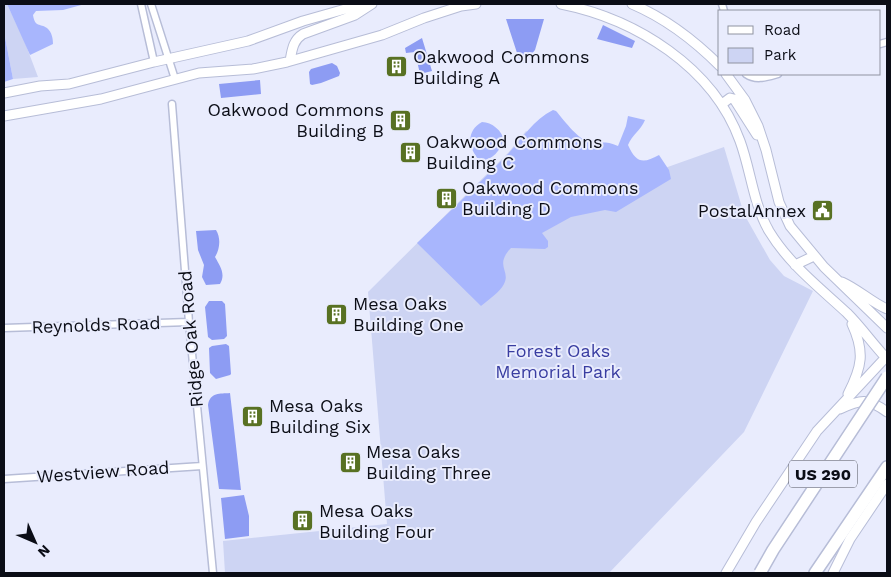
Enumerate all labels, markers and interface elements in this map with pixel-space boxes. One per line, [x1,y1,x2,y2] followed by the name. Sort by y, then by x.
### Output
[718,10,881,75] legend
[764,21,801,39] text: Road
[413,46,590,88] place label: Oakwood Commons Building A
[764,46,797,64] text: Park
[385,55,409,79] building icon: Oakwood Commons Building A
[207,99,384,141] place label: Oakwood Commons Building B
[388,108,412,132] building icon: Oakwood Commons Building B
[426,131,603,173] place label: Oakwood Commons Building C
[398,140,422,164] building icon: Oakwood Commons Building C
[462,177,639,219] place label: Oakwood Commons Building D
[434,186,458,210] building icon: Oakwood Commons Building D
[810,199,834,223] public building icon: PostalAnnex
[698,200,806,221] place label: PostalAnnex
[174,270,207,408] street label: Ridge Oak Road
[353,293,464,335] place label: Mesa Oaks Building One
[325,302,349,326] building icon: Mesa Oaks Building One
[31,312,161,337] street label: Reynolds Road
[495,340,621,382] park label: Forest Oaks Memorial Park
[269,395,371,437] place label: Mesa Oaks Building Six
[241,404,265,428] building icon: Mesa Oaks Building Six
[366,441,491,483] place label: Mesa Oaks Building Three
[338,450,362,474] building icon: Mesa Oaks Building Three
[36,456,170,487] street label: Westview Road
[789,460,857,488] road number: US 290
[319,500,434,542] place label: Mesa Oaks Building Four
[291,509,315,533] building icon: Mesa Oaks Building Four
[10,517,60,567] north arrow
[35,542,54,561] text: N

